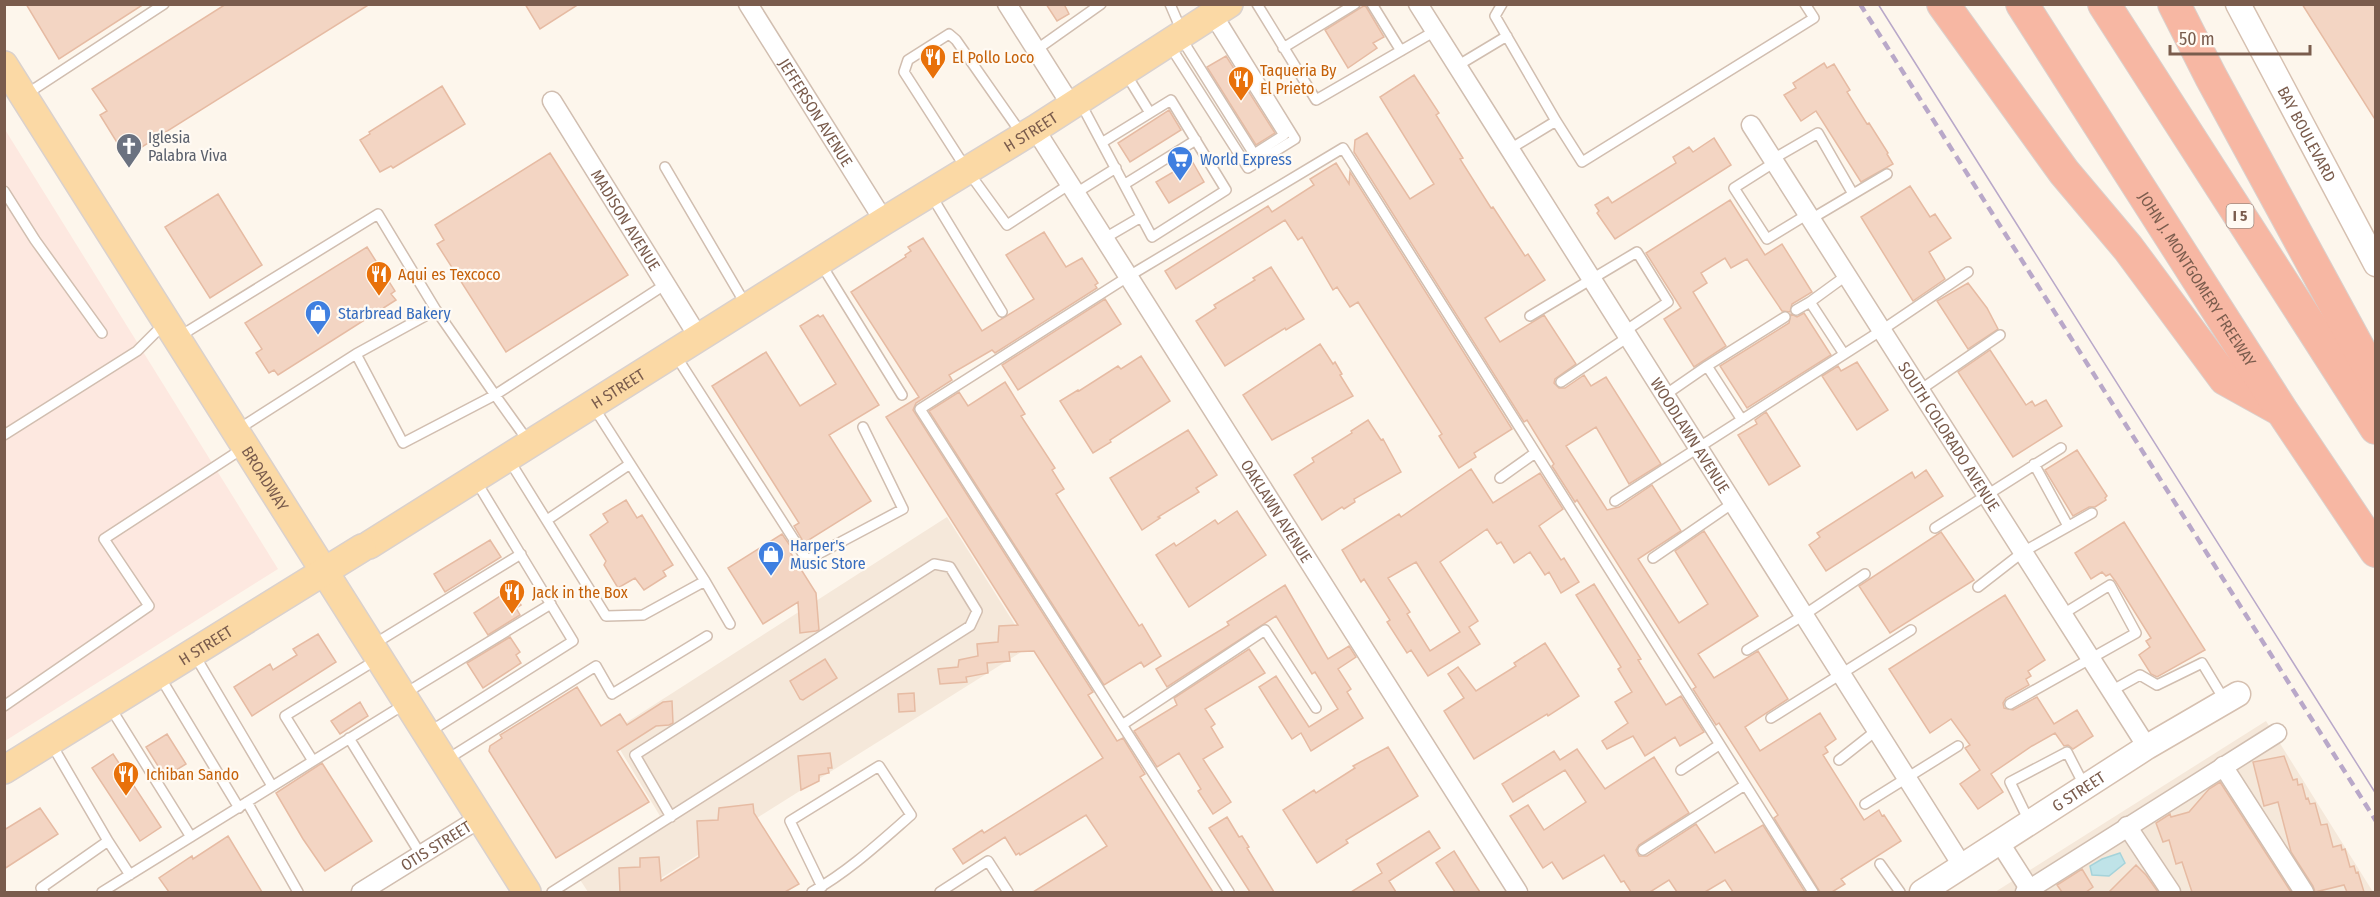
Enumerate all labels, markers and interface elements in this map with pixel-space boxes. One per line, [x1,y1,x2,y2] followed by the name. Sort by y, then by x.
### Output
[2170,18,2310,56] scale bar
[2179,28,2215,50] text: 50 m
[918,42,948,80] restaurant icon: El Pollo Loco
[952,48,1034,67] place label: El Pollo Loco
[775,55,857,170] street label: JEFFERSON AVENUE
[1260,61,1337,98] place label: Taqueria By El Prieto
[1226,64,1256,102] restaurant icon: Taqueria By El Prieto
[2273,83,2340,185] street label: BAY BOULEVARD
[1000,108,1062,156] street label: H STREET
[148,128,227,165] place label: Iglesia Palabra Viva
[114,131,144,169] church icon: Iglesia Palabra Viva
[1165,144,1195,182] supermarket icon: World Express
[1200,150,1292,169] place label: World Express
[587,166,664,274] street label: MADISON AVENUE
[2134,188,2260,370] street label: JOHN J. MONTGOMERY FREEWAY
[2226,204,2254,228] road number: I 5
[364,259,394,297] restaurant icon: Aqui es Texcoco
[398,265,501,284] place label: Aqui es Texcoco
[303,298,333,336] shop icon: Starbread Bakery
[338,304,451,323] place label: Starbread Bakery
[1894,358,2003,515] street label: SOUTH COLORADO AVENUE
[588,365,649,413] street label: H STREET
[1646,374,1733,497] street label: WOODLAWN AVENUE
[238,443,292,514] street label: BROADWAY
[1237,456,1316,566] street label: OAKLAWN AVENUE
[790,536,866,573] place label: Harper's Music Store
[756,539,786,577] shop icon: Harper's Music Store
[497,577,527,615] restaurant icon: Jack in the Box
[532,583,628,602] place label: Jack in the Box
[175,621,237,669] street label: H STREET
[111,759,141,797] restaurant icon: Ichiban Sando
[146,765,239,784] place label: Ichiban Sando
[2049,767,2109,816] street label: G STREET
[397,817,475,875] street label: OTIS STREET

